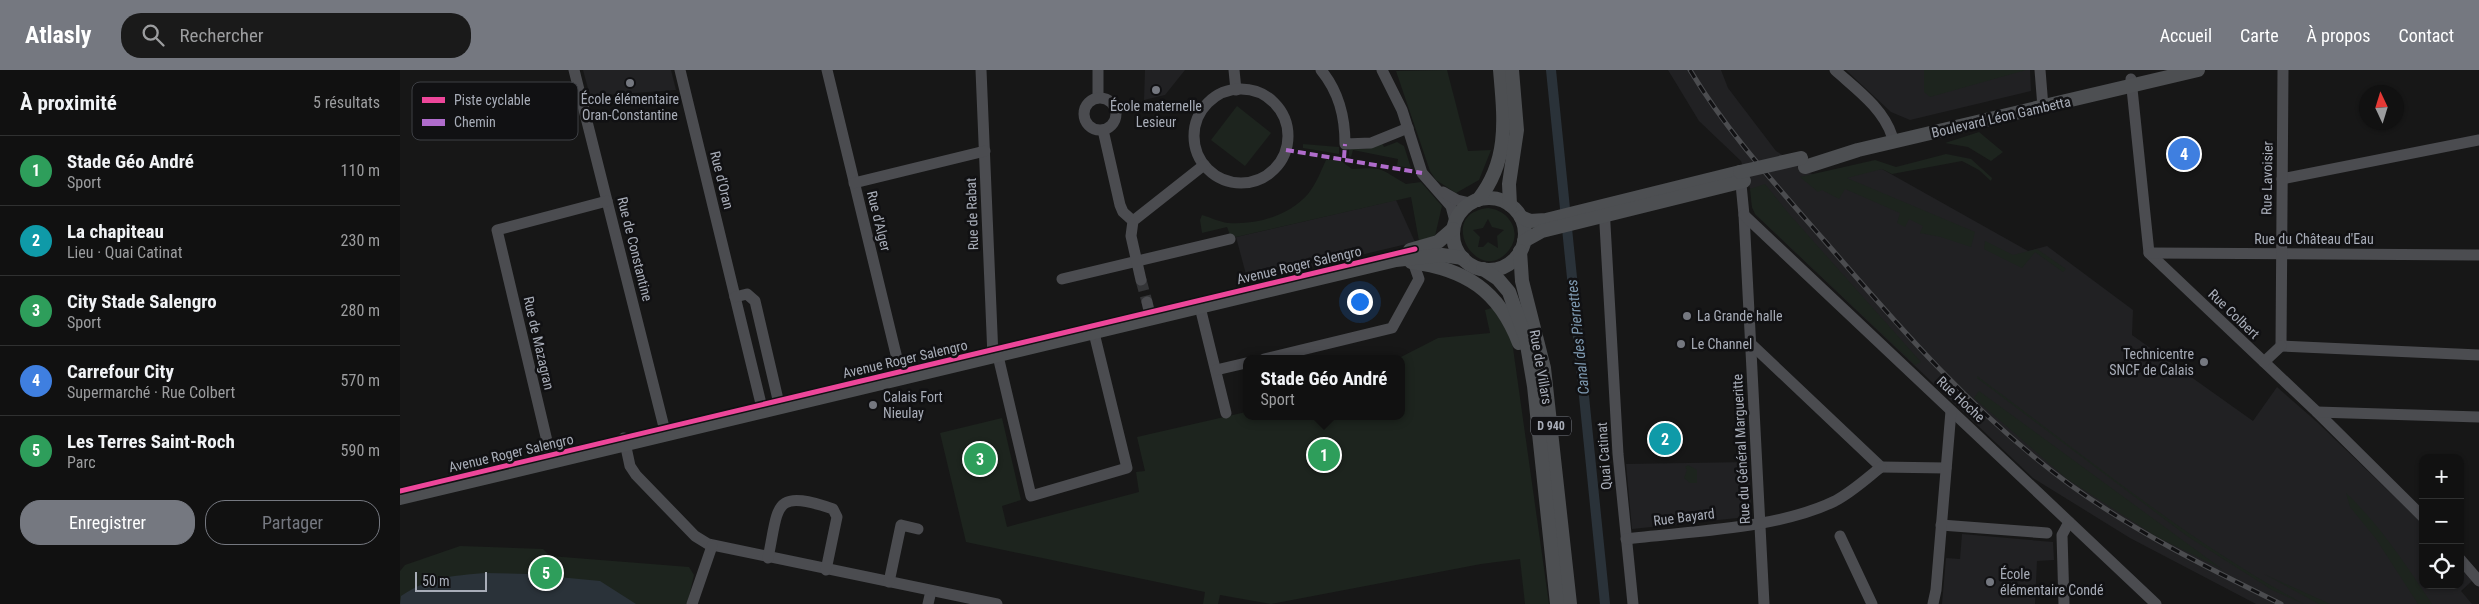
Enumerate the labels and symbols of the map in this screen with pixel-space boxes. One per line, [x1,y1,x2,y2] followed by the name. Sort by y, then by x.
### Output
[624,77,636,89] marker: École élémentaire Oran-Constantine
[412,82,578,140] legend
[1150,84,1162,96] marker: École maternelle Lesieur
[2359,85,2404,130] north arrow
[581,90,680,123] place label: École élémentaire Oran-Constantine
[454,92,531,108] text: Piste cyclable
[1930,93,2072,141] street label: Boulevard Léon Gambetta
[1110,97,1202,130] place label: École maternelle Lesieur
[454,114,496,130] text: Chemin
[2168,135,2200,173] pin: 4
[2258,141,2276,215] street label: Rue Lavoisier
[707,149,737,211] street label: Rue d'Oran
[963,177,981,251] street label: Rue de Rabat
[864,189,894,253] street label: Rue d'Alger
[614,195,656,303] street label: Rue de Constantine
[2254,231,2374,247] street label: Rue du Château d'Eau
[1235,243,1363,287] street label: Avenue Roger Salengro
[1563,278,1593,396] water label: Canal des Pierrettes
[2205,286,2263,342] street label: Rue Colbert
[1347,289,1373,315] your location
[520,295,558,391] street label: Rue de Mazagran
[1697,308,1783,324] place label: La Grande halle
[1681,310,1693,322] marker: La Grande halle
[1527,328,1555,406] street label: Rue de Villars
[1691,336,1752,352] place label: Le Channel
[841,337,969,381] street label: Avenue Roger Salengro
[1675,338,1687,350] marker: Le Channel
[2109,346,2194,378] place label: Technicentre SNCF de Calais
[2198,356,2210,368] marker: Technicentre SNCF de Calais
[1729,373,1753,524] street label: Rue du Général Margueritte
[1934,373,1989,425] street label: Rue Hoche
[883,389,943,421] place label: Calais Fort Nieulay
[867,399,879,411] marker: Calais Fort Nieulay
[1531,416,1571,436] road number: D 940
[1649,420,1681,458] pin: 2
[1594,422,1614,490] street label: Quai Catinat
[447,431,575,475] street label: Avenue Roger Salengro
[1308,436,1340,474] pin: 1
[964,440,996,478] pin: 3
[1652,505,1716,529] street label: Rue Bayard
[530,554,562,592] pin: 5
[2000,565,2104,598] place label: École élémentaire Condé
[415,569,488,592] scale bar
[1984,576,1996,588] marker: École élémentaire Condé

